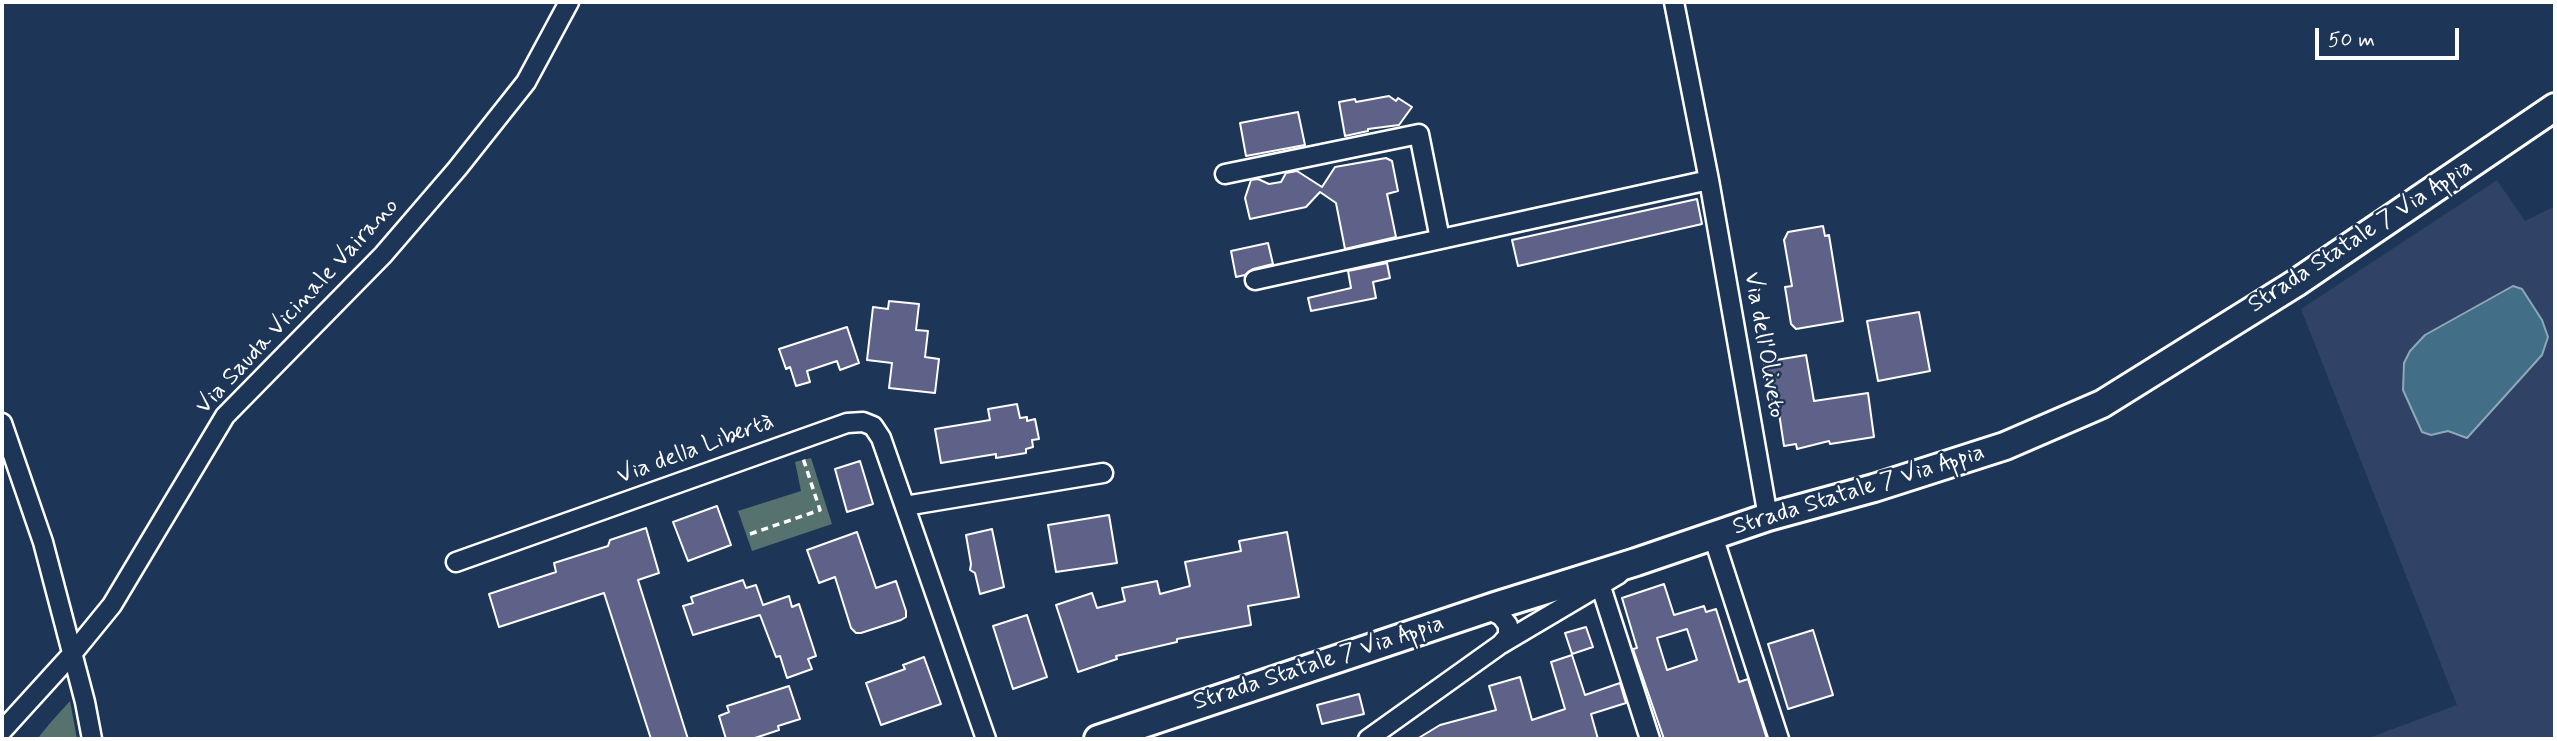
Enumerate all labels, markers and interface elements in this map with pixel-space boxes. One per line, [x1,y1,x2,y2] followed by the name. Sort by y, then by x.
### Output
[2319,14,2462,58] scale bar
[2328,26,2375,54] text: 50 m
[2243,154,2479,320] street label: Strada Statale 7 Via Appia
[190,193,406,421] street label: Via Sauda Vicinale Vairano
[1736,270,1790,420] street label: Via dell'Oliveto
[614,408,778,492] street label: Via della Libertà
[1730,439,1988,543] street label: Strada Statale 7 Via Appia
[1190,610,1448,718] street label: Strada Statale 7 Via Appia

